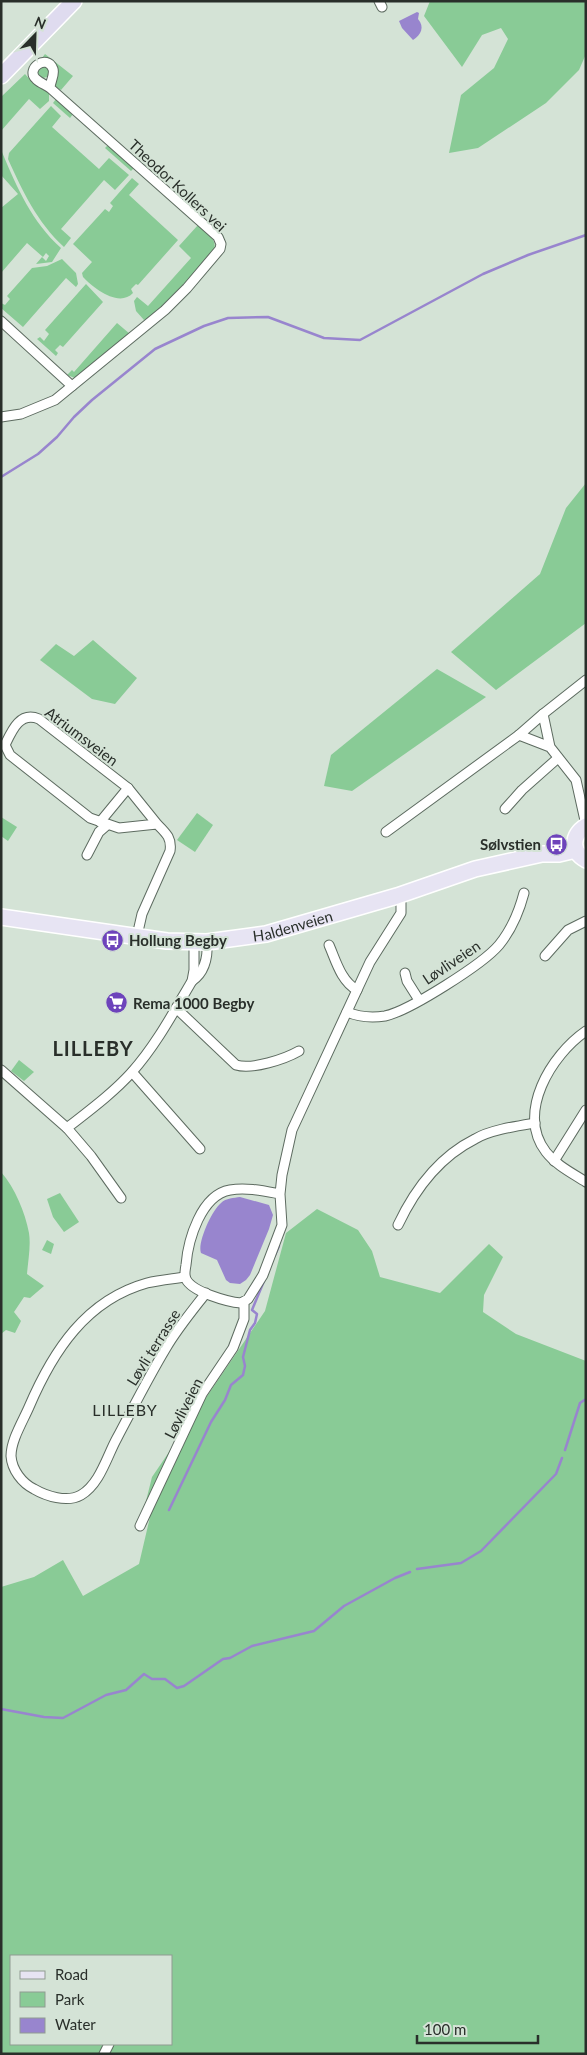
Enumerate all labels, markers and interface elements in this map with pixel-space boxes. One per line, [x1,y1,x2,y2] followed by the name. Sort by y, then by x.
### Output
[10,10,60,60] north arrow
[32,13,49,33] text: N
[126,135,230,235] street label: Theodor Kollers vei
[42,703,122,769] street label: Atriumsveien
[545,832,569,856] bus stop icon: Sølvstien
[480,835,541,853] place label: Sølvstien
[252,906,335,945] street label: Haldenveien
[101,928,125,952] bus stop icon: Hollung Begby
[129,931,227,949] place label: Hollung Begby
[419,936,483,988] street label: Løvliveien
[105,991,129,1015] supermarket icon: Rema 1000 Begby
[133,994,254,1012] place label: Rema 1000 Begby
[52,1036,134,1060] district label: LILLEBY
[122,1305,184,1388] street label: Løvli terrasse
[160,1375,206,1441] street label: Løvliveien
[92,1400,158,1419] district label: LILLEBY
[10,1955,172,2045] legend
[55,1965,88,1983] text: Road
[55,1990,85,2008] text: Park
[417,2012,538,2044] scale bar
[55,2015,96,2033] text: Water
[424,2020,466,2038] text: 100 m

